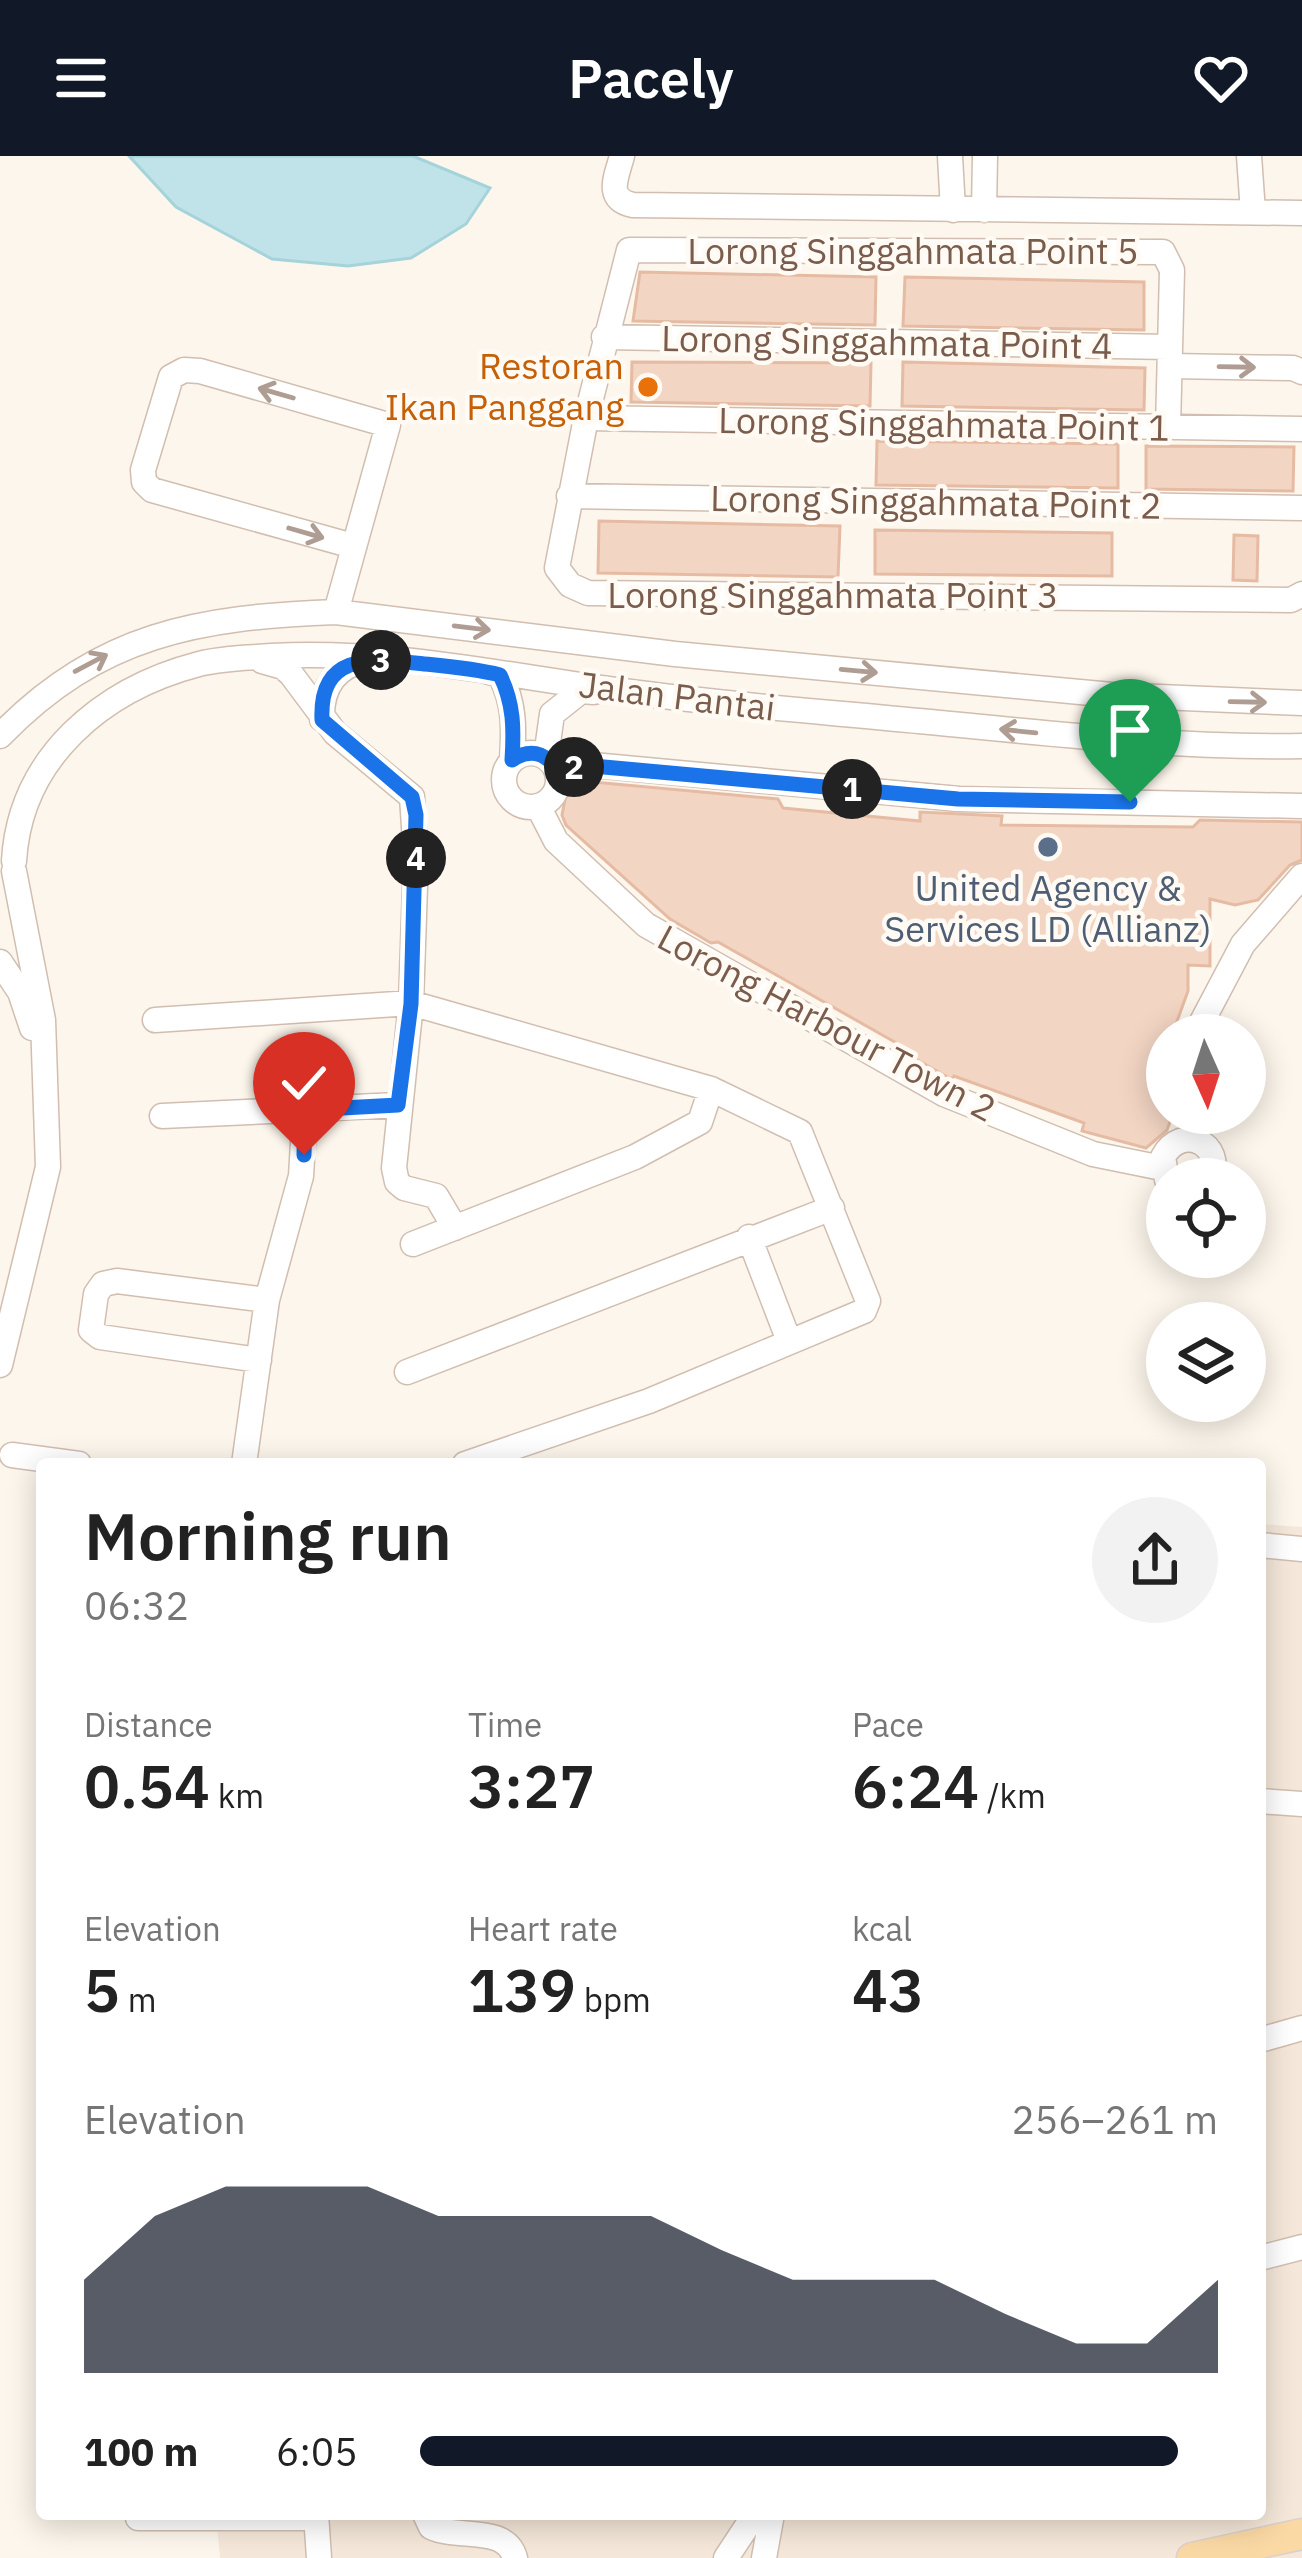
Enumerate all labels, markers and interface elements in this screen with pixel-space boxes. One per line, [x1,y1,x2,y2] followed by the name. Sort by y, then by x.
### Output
[568,43,734,113] text: Pacely
[48,45,114,111] icon: menu
[1188,45,1254,111] icon: heart
[687,227,1139,274] street label: Lorong Singgahmata Point 5
[661,314,1113,369] street label: Lorong Singgahmata Point 4
[385,342,624,430] place label: Restoran Ikan Panggang
[1217,356,1256,378] one-way arrow
[635,374,661,400] marker: Restoran Ikan Panggang
[258,380,296,402] one-way arrow
[718,396,1170,451] street label: Lorong Singgahmata Point 1
[710,474,1162,529] street label: Lorong Singgahmata Point 2
[286,523,324,545] one-way arrow
[607,571,1059,618] street label: Lorong Singgahmata Point 3
[452,617,491,639] one-way arrow
[351,630,411,690] pin: 3
[371,638,391,681] text: 3
[72,651,108,674] one-way arrow
[576,660,778,731] street label: Jalan Pantai
[839,660,878,683] one-way arrow
[1079,679,1181,802] pin
[1228,690,1267,713] one-way arrow
[1097,697,1163,763] icon: arrive
[999,719,1038,742] one-way arrow
[544,737,604,797] pin: 2
[564,745,584,788] text: 2
[822,759,882,819] pin: 1
[842,767,862,810] text: 1
[386,828,446,888] pin: 4
[1035,834,1061,860] marker: United Agency & Services LD (Allianz)
[406,836,426,879] text: 4
[884,864,1212,952] place label: United Agency & Services LD (Allianz)
[650,913,1004,1132] street label: Lorong Harbour Town 2
[1146,1014,1266,1134] north arrow
[1146,1014,1266,1422] map controls
[253,1032,355,1155] pin
[271,1050,337,1116] icon: check
[1146,1158,1266,1278] button: locate
[1146,1302,1266,1422] button: layers
[84,1492,452,1578] text: Morning run
[1092,1497,1218,1623] button: share
[84,1580,189,1631] text: 06:32
[84,1703,213,1746] text: Distance
[468,1703,542,1746] text: Time
[852,1703,924,1746] text: Pace
[84,1746,210,1825] text: 0.54
[468,1746,595,1825] text: 3:27
[852,1746,979,1825] text: 6:24
[210,1774,264,1817] text: km
[979,1774,1046,1817] text: /km
[84,1907,221,1950] text: Elevation
[468,1907,618,1950] text: Heart rate
[852,1907,912,1950] text: kcal
[84,1950,120,2029] text: 5
[468,1950,576,2029] text: 139
[852,1950,924,2029] text: 43
[120,1978,157,2021] text: m
[576,1978,651,2021] text: bpm
[84,2094,246,2145] text: Elevation
[1011,2094,1218,2145] text: 256–261 m
[84,2426,198,2477] text: 100 m
[276,2426,358,2477] text: 6:05

